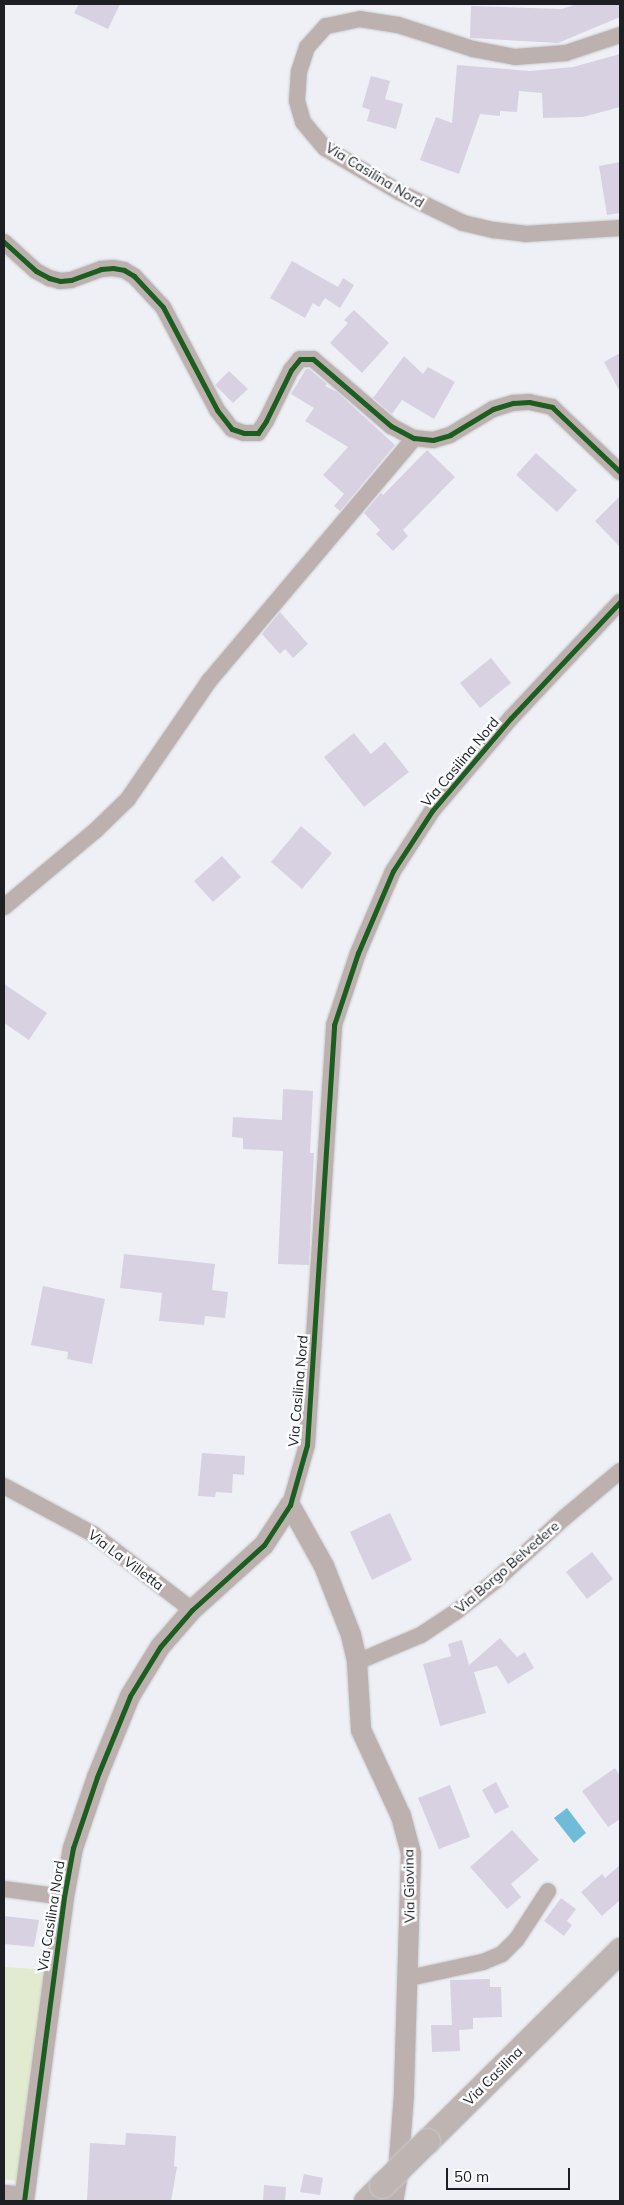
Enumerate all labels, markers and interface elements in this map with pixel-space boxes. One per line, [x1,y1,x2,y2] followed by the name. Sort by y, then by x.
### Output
[323,139,427,211] street label: Via Casilina Nord
[418,714,502,810] street label: Via Casilina Nord
[285,1335,311,1447] street label: Via Casilina Nord
[452,1517,562,1617] street label: Via Borgo Belvedere
[85,1526,167,1594] street label: Via La Villetta
[400,1849,418,1923] street label: Via Giovina
[34,1859,68,1973] street label: Via Casilina Nord
[460,2043,526,2109] street label: Via Casilina
[449,2158,573,2190] scale bar
[454,2167,489,2186] text: 50 m

